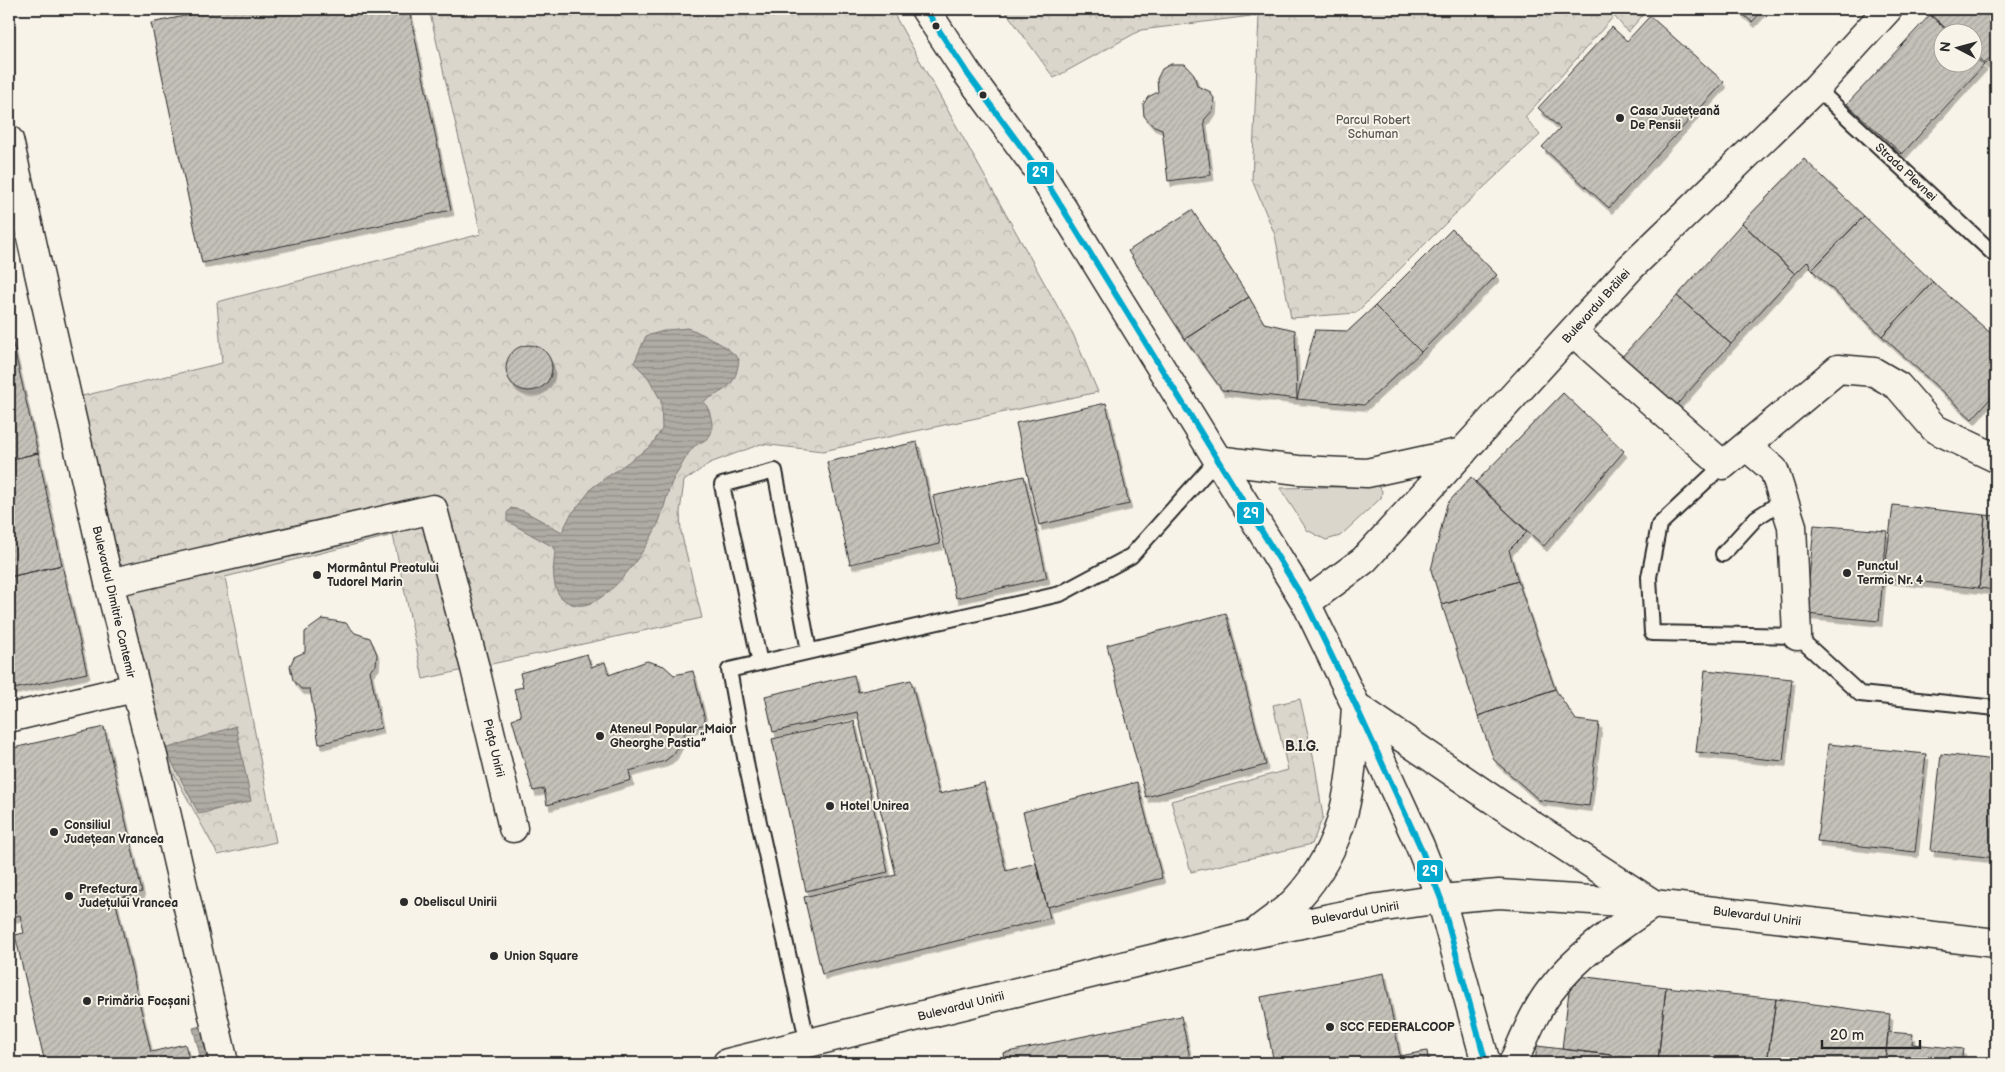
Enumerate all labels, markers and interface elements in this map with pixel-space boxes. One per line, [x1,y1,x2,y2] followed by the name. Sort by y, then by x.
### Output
[931,21,941,31] unlabelled marker
[1932,22,1982,72] north arrow
[1937,41,1955,53] text: N
[978,90,988,100] unlabelled marker
[1630,104,1720,133] place label: Casa Județeană De Pensii
[1614,112,1626,124] marker: Casa Județeană De Pensii
[1336,113,1410,142] park label: Parcul Robert Schuman
[1872,140,1940,205] street label: Strada Plevnei
[1026,161,1055,185] line badge: 29
[1032,164,1048,181] text: 29
[1559,266,1634,347] street label: Bulevardul Brăilei
[1236,501,1265,525] line badge: 29
[1243,505,1259,522] text: 29
[89,525,138,680] street label: Bulevardul Dimitrie Cantemir
[1857,559,1923,588] place label: Punctul Termic Nr. 4
[327,561,439,590] place label: Mormântul Preotului Tudorel Marin
[1841,567,1853,579] marker: Punctul Termic Nr. 4
[311,569,323,581] marker: Mormântul Preotului Tudorel Marin
[480,718,508,779] street label: Piața Unirii
[609,722,737,751] place label: Ateneul Popular „Maior Gheorghe Pastia”
[594,730,606,742] marker: Ateneul Popular „Maior Gheorghe Pastia”
[1285,738,1319,755] district label: B.I.G.
[840,799,909,814] place label: Hotel Unirea
[824,800,836,812] marker: Hotel Unirea
[64,818,164,847] place label: Consiliul Județean Vrancea
[48,826,60,838] marker: Consiliul Județean Vrancea
[1416,859,1444,883] line badge: 29
[1422,863,1438,880] text: 29
[79,882,178,911] place label: Prefectura Județului Vrancea
[63,890,75,902] marker: Prefectura Județului Vrancea
[414,895,497,910] place label: Obeliscul Unirii
[398,896,410,908] marker: Obeliscul Unirii
[1310,898,1400,929] street label: Bulevardul Unirii
[1712,904,1802,929] street label: Bulevardul Unirii
[504,949,578,964] place label: Union Square
[488,950,500,962] marker: Union Square
[916,988,1006,1025] street label: Bulevardul Unirii
[97,994,190,1009] place label: Primăria Focșani
[81,995,93,1007] marker: Primăria Focșani
[1822,1017,1920,1049] scale bar
[1340,1020,1455,1035] place label: SCC FEDERALCOOP
[1324,1021,1336,1033] marker: SCC FEDERALCOOP
[1830,1026,1864,1045] text: 20 m

